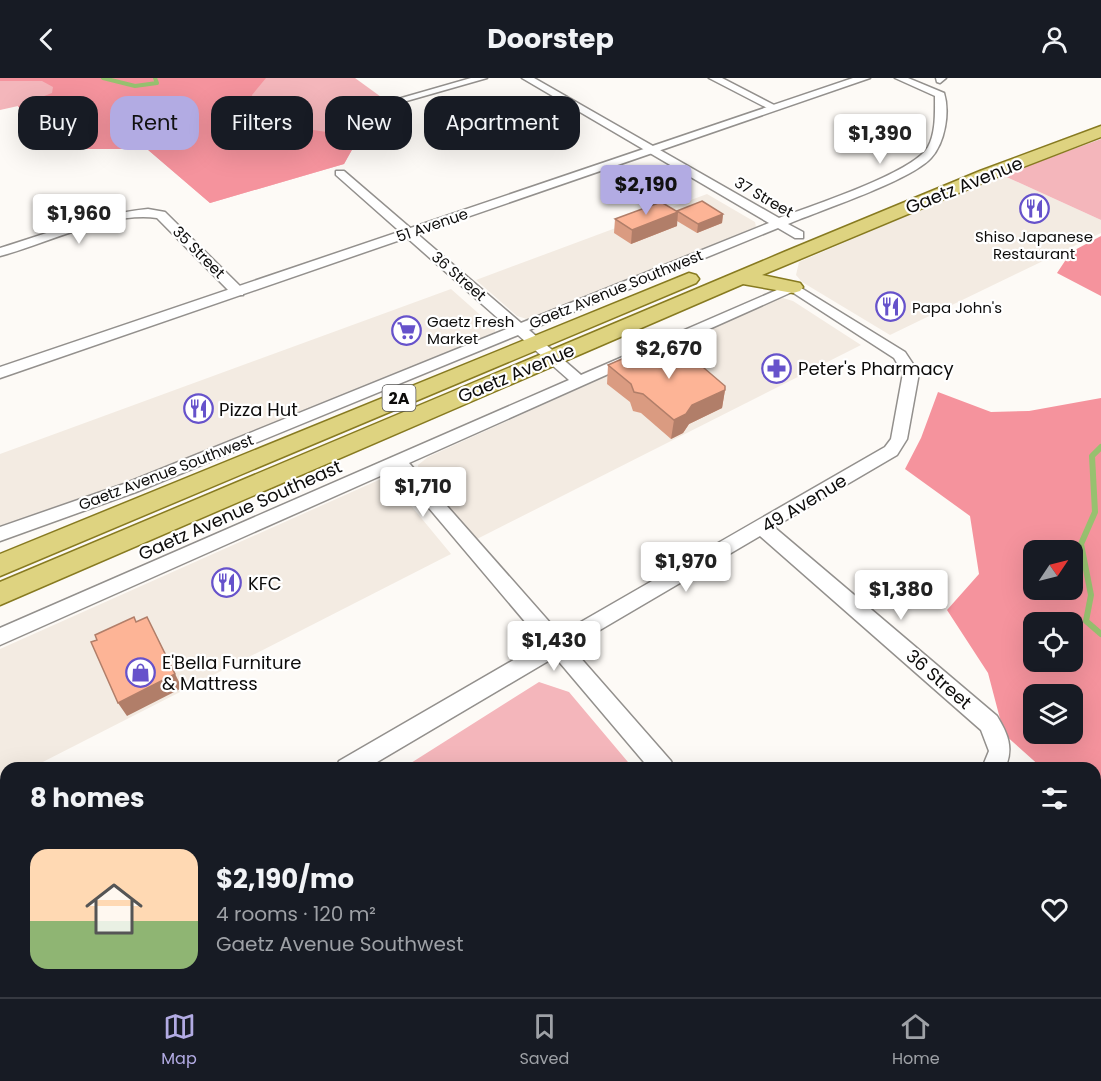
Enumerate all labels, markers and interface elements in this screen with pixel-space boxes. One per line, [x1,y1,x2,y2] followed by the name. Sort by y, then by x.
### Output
[487,20,614,57] text: Doorstep
[30,23,63,56] icon: back
[1038,23,1071,56] icon: person
[18,96,98,150] chip: Buy
[110,96,199,150] chip: Rent
[211,96,313,150] chip: Filters
[325,96,412,150] chip: New
[424,96,580,150] chip: Apartment
[831,114,929,165] pin: $1,390
[848,119,912,147] text: $1,390
[902,150,1026,220] street label: Gaetz Avenue
[597,165,695,216] pin: $2,190
[614,170,678,198] text: $2,190
[731,172,797,222] street label: 37 Street
[1018,193,1050,225] restaurant icon: Shiso Japanese Restaurant
[30,194,128,245] pin: $1,960
[47,199,111,227] text: $1,960
[393,203,471,247] street label: 51 Avenue
[168,221,230,283] street label: 35 Street
[975,226,1093,264] place label: Shiso Japanese Restaurant
[526,244,706,334] street label: Gaetz Avenue Southwest
[427,246,491,306] street label: 36 Street
[875,291,907,323] restaurant icon: Papa John's
[912,297,1002,318] place label: Papa John's
[427,311,514,349] place label: Gaetz Fresh Market
[390,314,422,346] supermarket icon: Gaetz Fresh Market
[620,329,718,380] pin: $2,670
[636,334,702,362] text: $2,670
[454,337,578,409] street label: Gaetz Avenue
[761,352,793,384] pharmacy icon: Peter's Pharmacy
[798,356,954,381] place label: Peter's Pharmacy
[382,385,416,411] road number: 2A
[182,393,214,425] restaurant icon: Pizza Hut
[219,397,298,422] place label: Pizza Hut
[76,429,256,515] street label: Gaetz Avenue Southwest
[134,454,346,566] street label: Gaetz Avenue Southeast
[374,467,472,518] pin: $1,710
[757,468,851,538] street label: 49 Avenue
[394,472,452,500] text: $1,710
[1023,540,1083,600] north arrow
[1023,540,1083,744] map controls
[637,542,735,593] pin: $1,970
[655,547,717,575] text: $1,970
[211,567,243,599] restaurant icon: KFC
[852,570,950,621] pin: $1,380
[248,571,282,596] place label: KFC
[869,575,933,603] text: $1,380
[1023,612,1083,672] button: locate
[505,621,603,672] pin: $1,430
[521,626,587,654] text: $1,430
[901,643,977,715] street label: 36 Street
[162,650,301,696] place label: E'Bella Furniture & Mattress
[125,656,157,688] shop icon: E'Bella Furniture & Mattress
[1023,684,1083,744] button: layers
[30,780,145,816] text: 8 homes
[1038,782,1071,815] icon: filters
[216,861,354,897] text: $2,190/mo
[78,873,150,945] icon: home
[1038,893,1071,926] icon: heart
[216,900,376,928] text: 4 rooms · 120 m²
[216,930,464,958] text: Gaetz Avenue Southwest
[161,1010,197,1071] tab: Map
[519,1010,569,1071] tab: Saved
[892,1010,940,1071] tab: Home

